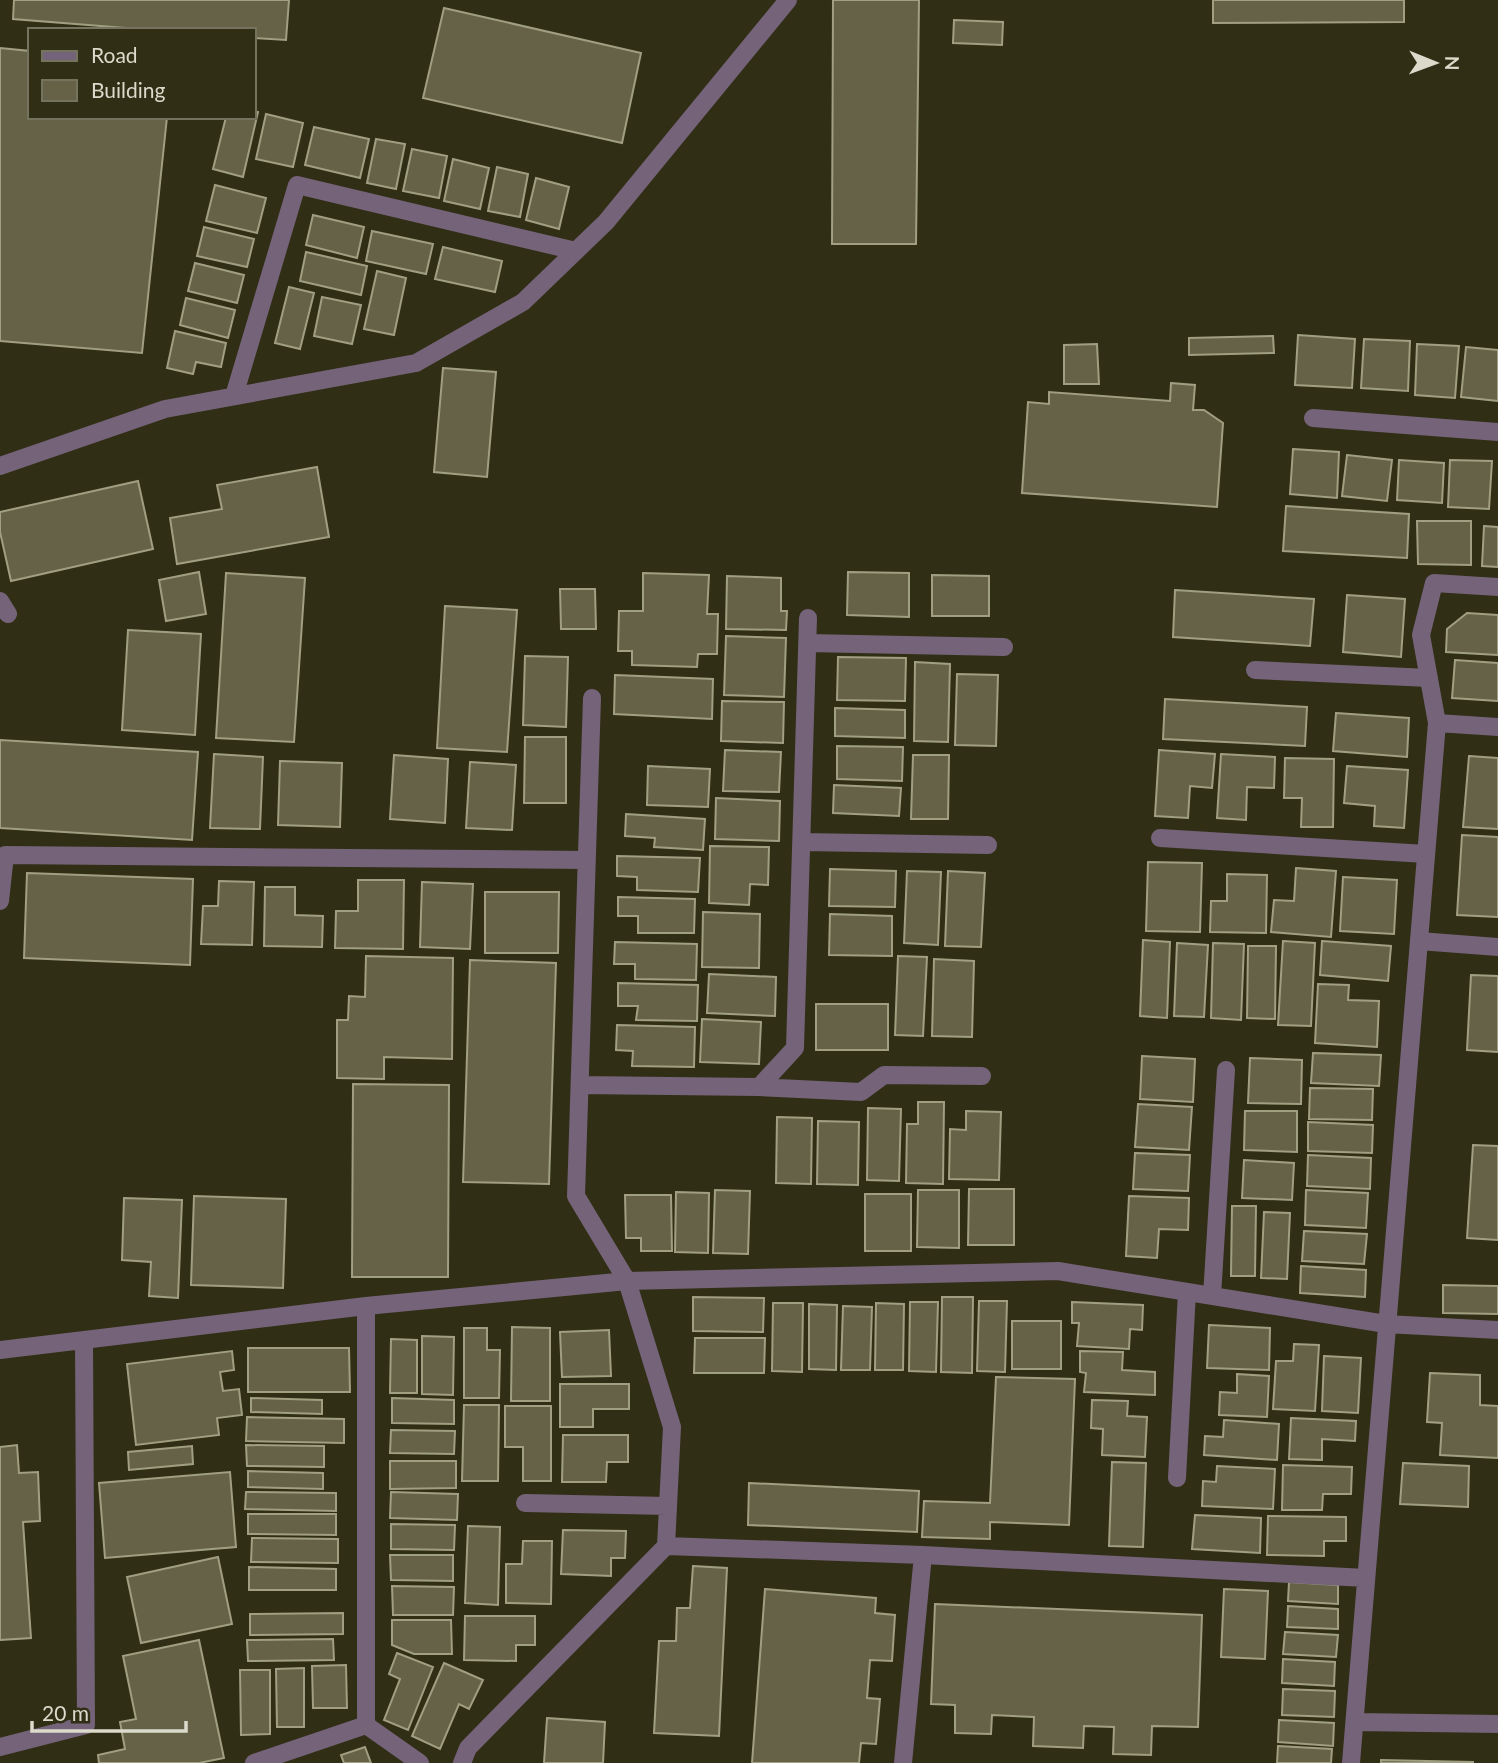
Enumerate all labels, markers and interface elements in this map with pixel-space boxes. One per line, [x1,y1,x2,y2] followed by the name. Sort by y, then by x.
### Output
[28,28,256,119] legend
[1400,28,1470,98] north arrow
[91,42,138,67] text: Road
[1441,56,1464,71] text: N
[91,77,166,102] text: Building
[32,1690,186,1734] scale bar
[42,1700,89,1725] text: 20 m

